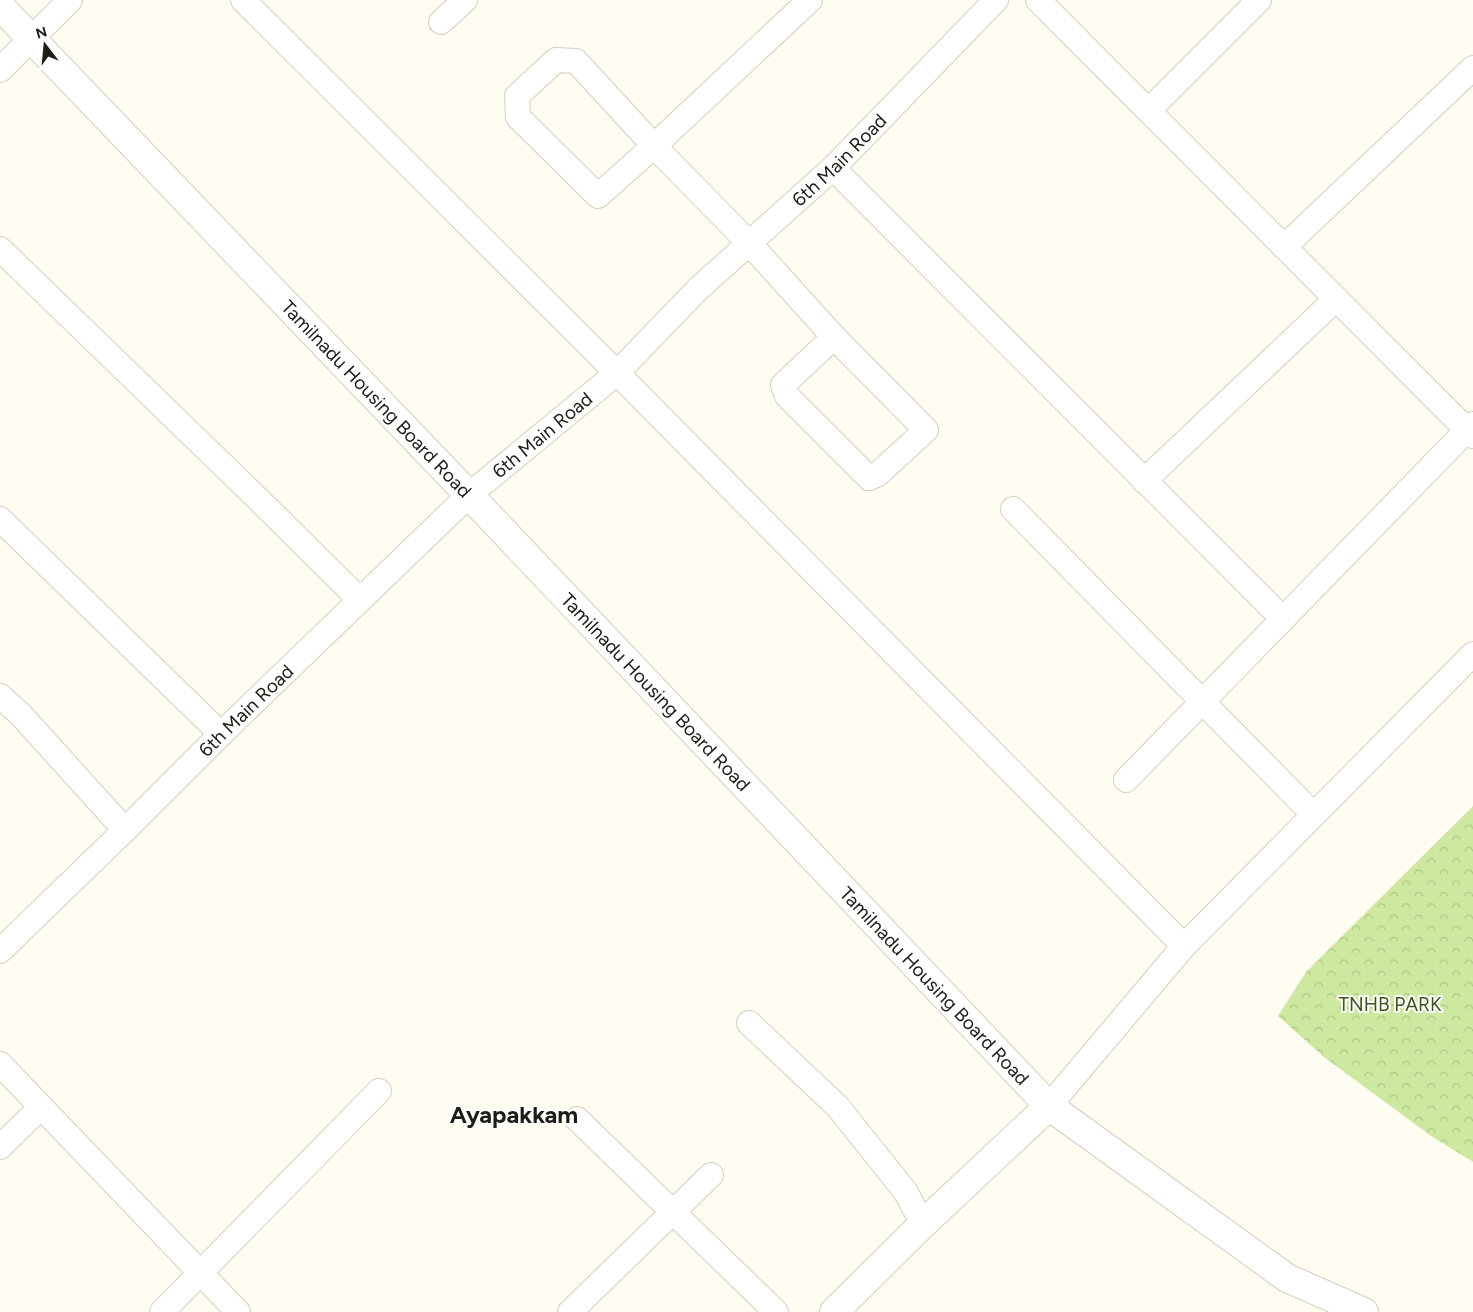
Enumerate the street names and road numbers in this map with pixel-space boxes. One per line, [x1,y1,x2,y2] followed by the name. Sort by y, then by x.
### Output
[787,109,891,211] street label: 6th Main Road
[277,295,476,502] street label: Tamilnadu Housing Board Road
[488,387,597,483] street label: 6th Main Road
[556,588,755,796] street label: Tamilnadu Housing Board Road
[194,659,298,761] street label: 6th Main Road
[835,882,1034,1089] street label: Tamilnadu Housing Board Road

